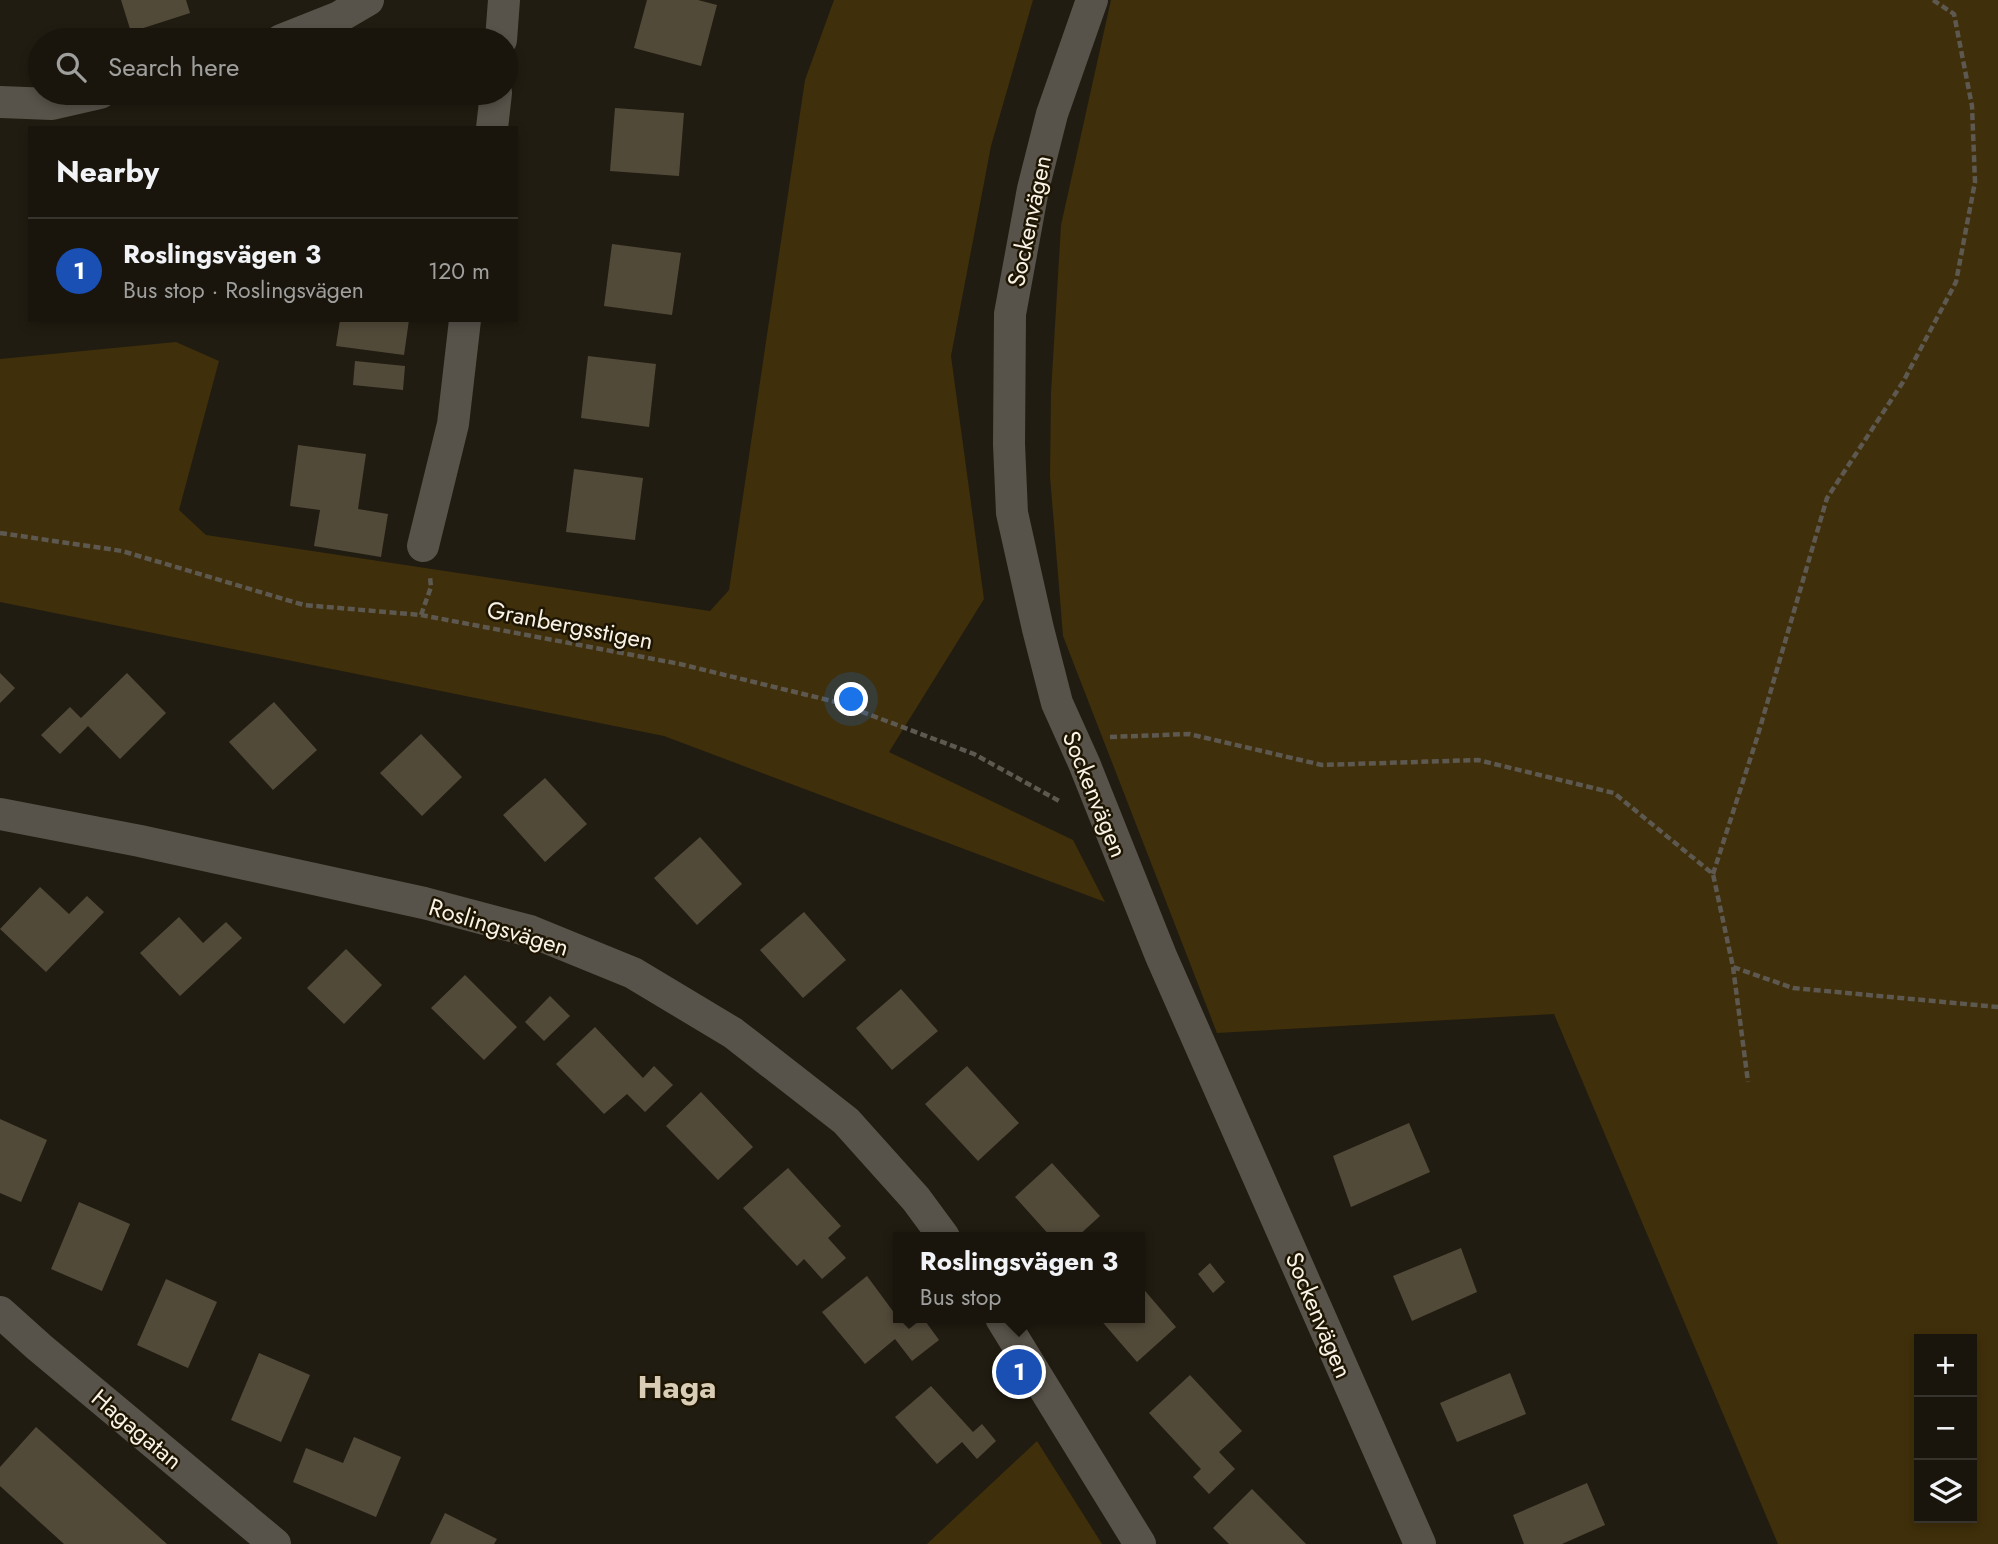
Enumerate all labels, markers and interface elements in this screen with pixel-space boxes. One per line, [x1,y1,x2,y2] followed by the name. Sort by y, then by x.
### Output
[28,28,518,105] search box
[52,48,90,86] icon: search
[108,48,240,86] text: Search here
[56,150,159,193] text: Nearby
[998,152,1060,290] street label: Sockenvägen
[123,235,321,273] text: Roslingsvägen 3
[73,254,85,288] text: 1
[428,254,490,288] text: 120 m
[123,273,364,307] text: Bus stop · Roslingsvägen
[484,592,656,658] street label: Granbergsstigen
[834,682,868,716] your location
[1054,726,1136,862] street label: Sockenvägen
[425,889,573,965] street label: Roslingsvägen
[893,1232,1145,1323] popup
[920,1242,1118,1280] text: Roslingsvägen 3
[1277,1247,1361,1383] street label: Sockenvägen
[920,1280,1001,1314] text: Bus stop
[1914,1334,1977,1523] map controls
[1914,1334,1977,1397] button: +
[996,1346,1042,1398] pin: 1
[637,1364,717,1410] district label: Haga
[84,1381,190,1477] street label: Hagagatan
[1914,1397,1977,1460] button: −
[1914,1460,1977,1523] button: layers

